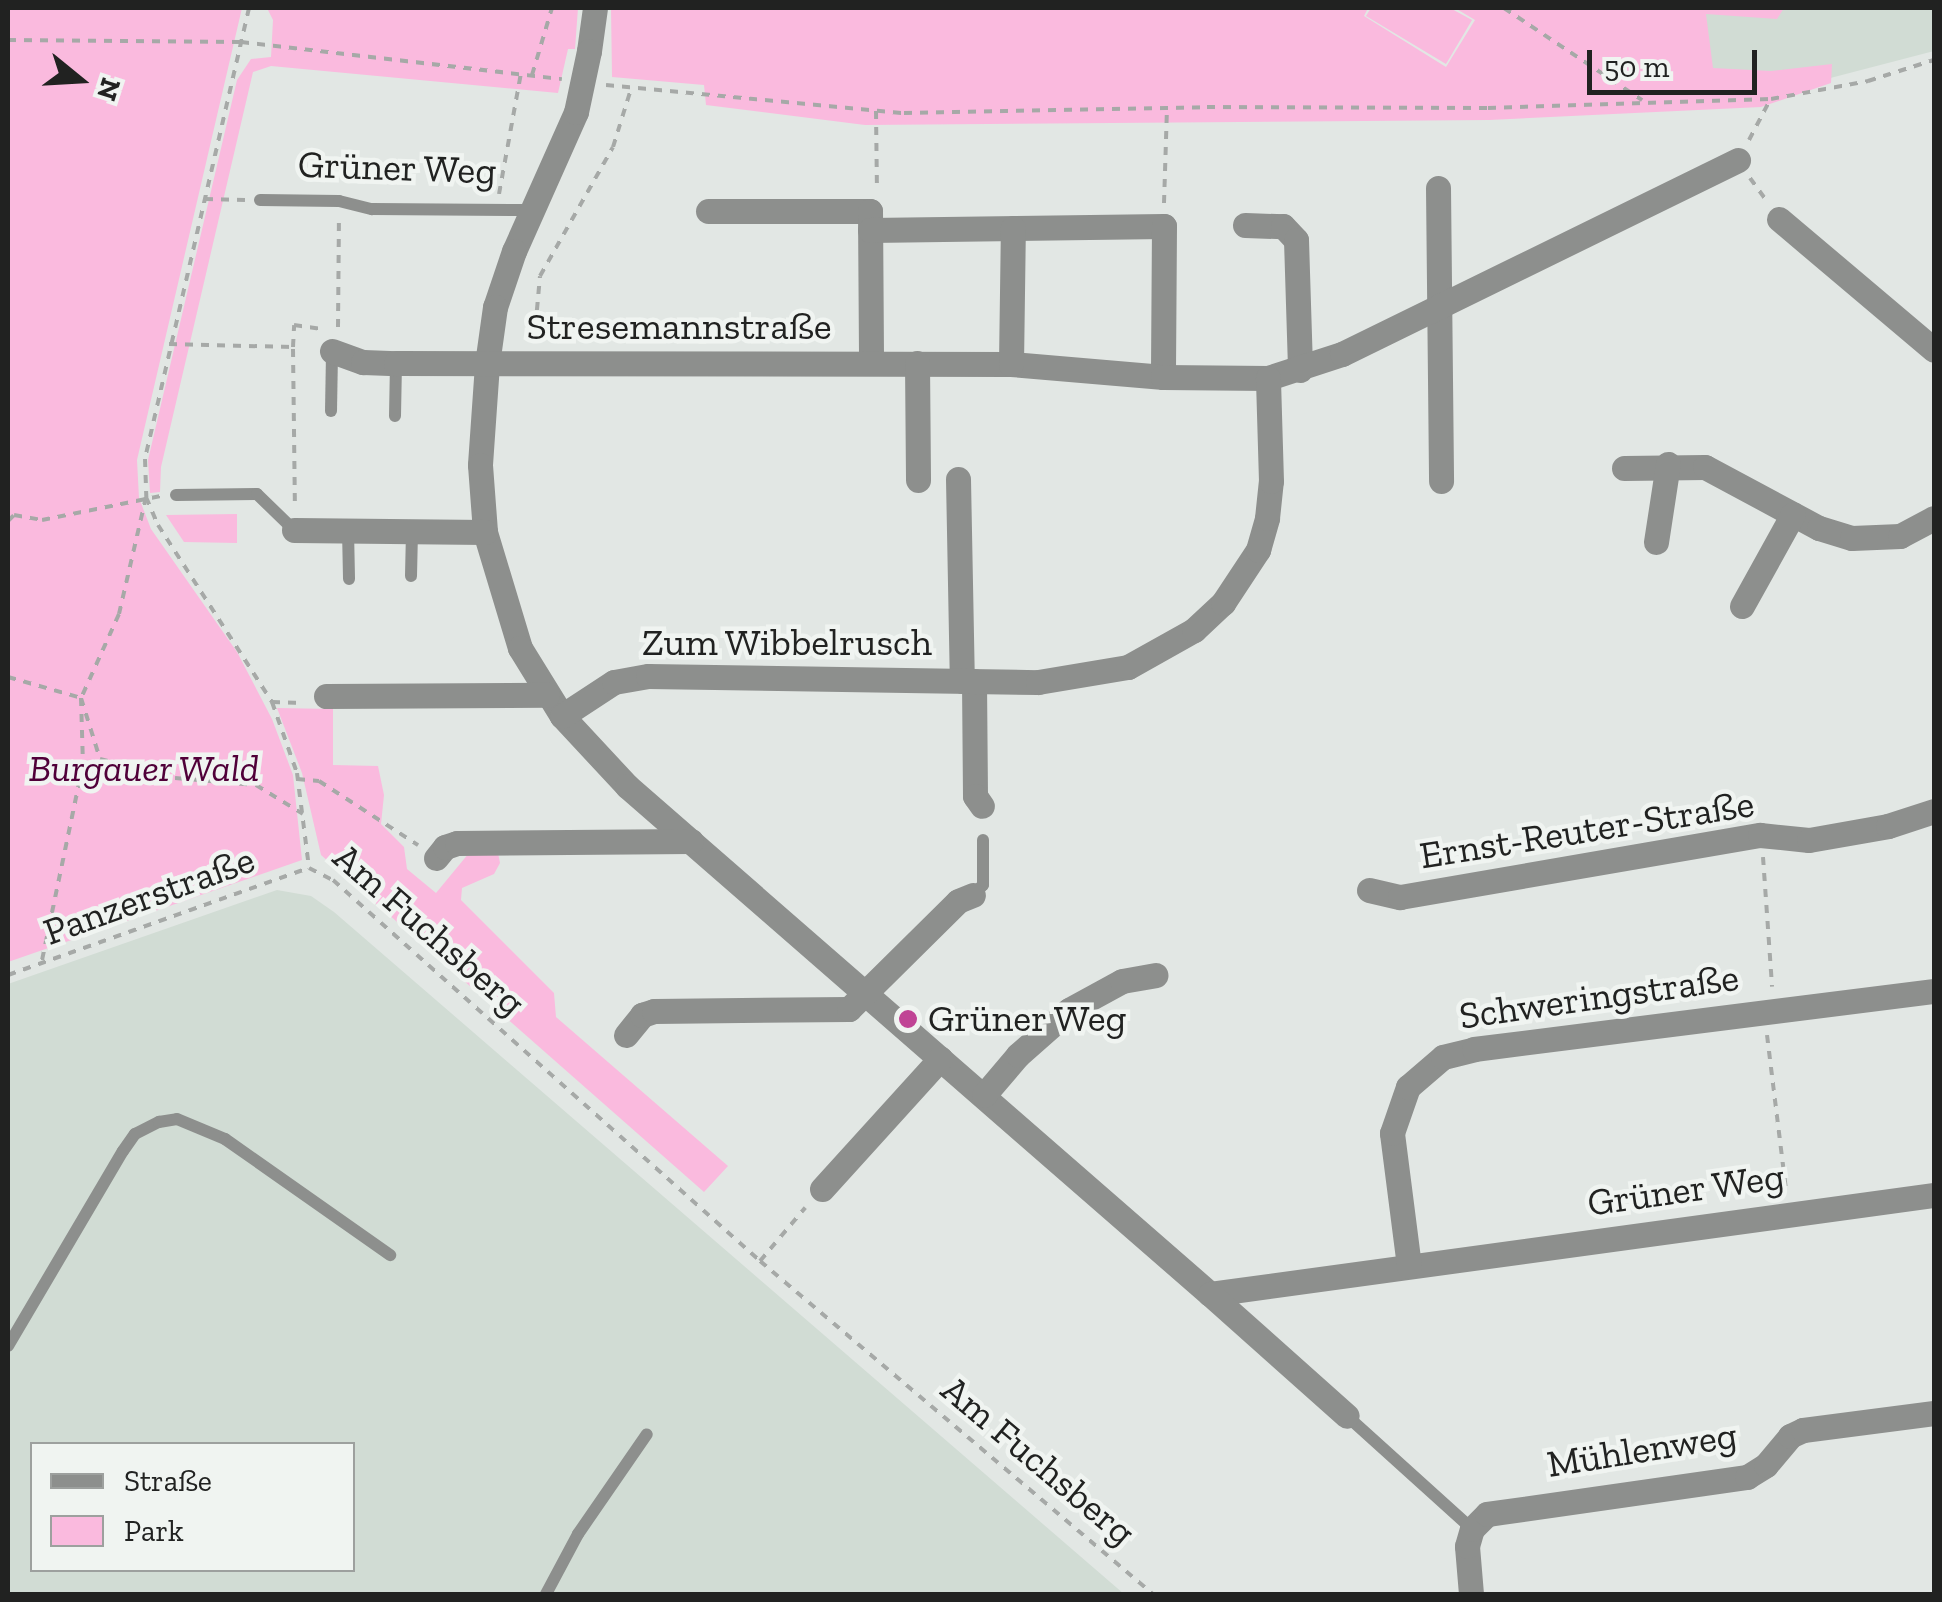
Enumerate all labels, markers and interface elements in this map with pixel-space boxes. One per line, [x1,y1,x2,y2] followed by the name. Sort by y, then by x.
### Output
[30,30,130,130] north arrow
[1592,30,1762,92] scale bar
[1604,49,1669,85] text: 50 m
[90,74,128,105] text: N
[296,142,498,194] street label: Grüner Weg
[526,304,832,350] street label: Stresemannstraße
[641,620,933,666] street label: Zum Wibbelrusch
[28,746,260,792] park label: Burgauer Wald
[1417,781,1757,879] street label: Ernst-Reuter-Straße
[324,834,534,1026] street label: Am Fuchsberg
[37,837,261,955] street label: Panzerstraße
[1456,955,1742,1039] street label: Schweringstraße
[928,996,1128,1042] place label: Grüner Weg
[897,1008,919,1030] marker: Grüner Weg
[1584,1153,1788,1227] street label: Grüner Weg
[932,1367,1144,1555] street label: Am Fuchsberg
[1544,1412,1740,1488] street label: Mühlenweg
[30,1442,355,1572] legend
[124,1463,212,1499] text: Straße
[124,1513,184,1549] text: Park

